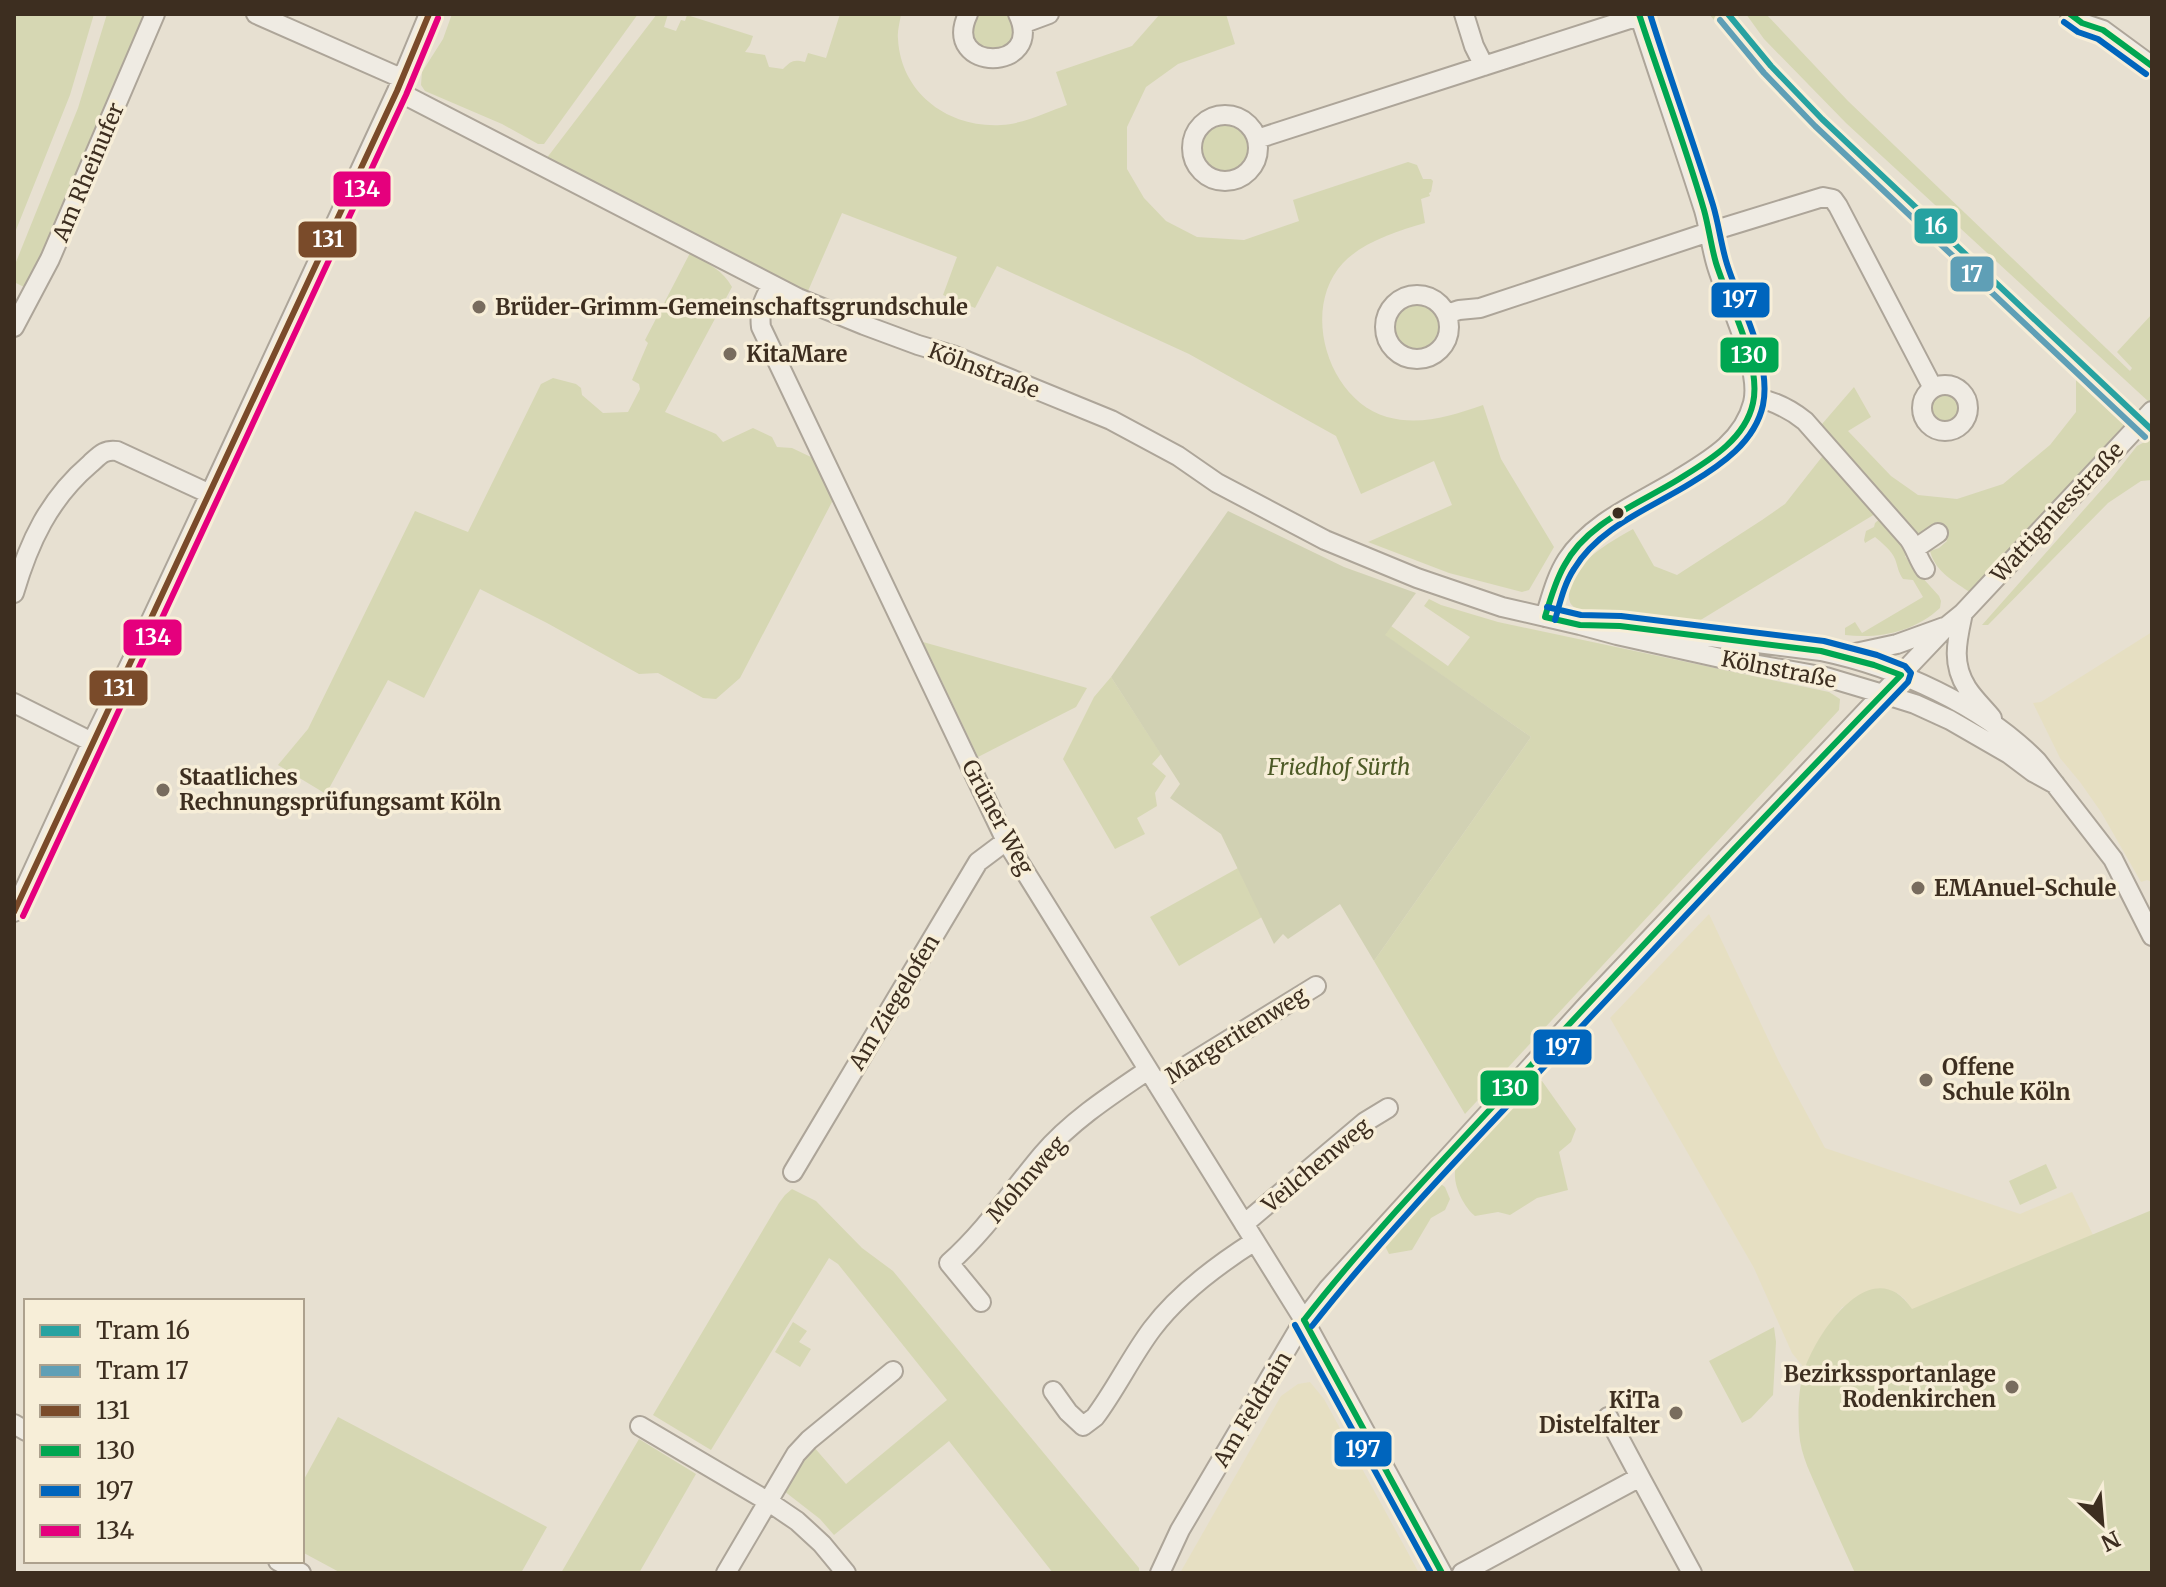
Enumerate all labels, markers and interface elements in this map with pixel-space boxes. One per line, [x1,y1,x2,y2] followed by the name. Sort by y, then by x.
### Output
[46,98,130,247] street label: Am Rheinufer
[332,170,392,208] line badge: 134
[344,175,380,203] text: 134
[1913,207,1959,245] line badge: 16
[1925,212,1947,240] text: 16
[297,220,358,259] line badge: 131
[312,225,344,253] text: 131
[1949,255,1995,293] line badge: 17
[1961,260,1983,288] text: 17
[1710,281,1771,319] line badge: 197
[1722,285,1758,313] text: 197
[495,293,968,321] place label: Brüder-Grimm-Gemeinschaftsgrundschule
[470,298,488,316] marker: Brüder-Grimm-Gemeinschaftsgrundschule
[924,336,1044,404] street label: Kölnstraße
[1719,336,1780,374] line badge: 130
[746,340,848,368] place label: KitaMare
[1731,341,1767,369] text: 130
[721,345,739,363] marker: KitaMare
[1984,436,2129,589] street label: Wattigniesstraße
[1610,505,1626,521] unlabelled marker
[122,618,183,657] line badge: 134
[135,623,171,651] text: 134
[1719,644,1839,694] street label: Kölnstraße
[88,669,149,707] line badge: 131
[103,674,135,702] text: 131
[1266,753,1411,781] park label: Friedhof Sürth
[956,755,1040,879] street label: Grüner Weg
[179,763,501,816] place label: Staatliches Rechnungsprüfungsamt Köln
[154,781,172,799] marker: Staatliches Rechnungsprüfungsamt Köln
[1934,874,2116,902] place label: EMAnuel-Schule
[1909,879,1927,897] marker: EMAnuel-Schule
[842,929,946,1076] street label: Am Ziegelofen
[1160,980,1312,1090] street label: Margeritenweg
[1532,1028,1593,1066] line badge: 197
[1545,1033,1581,1061] text: 197
[1942,1053,2071,1106] place label: Offene Schule Köln
[1479,1069,1540,1107] line badge: 130
[1917,1071,1935,1089] marker: Offene Schule Köln
[1492,1074,1528,1102] text: 130
[1255,1112,1376,1219] street label: Veilchenweg
[981,1130,1071,1228] street label: Mohnweg
[24,1299,304,1563] legend
[96,1315,190,1346] text: Tram 16
[1206,1346,1298,1473] street label: Am Feldrain
[96,1355,189,1386] text: Tram 17
[1783,1360,1996,1413] place label: Bezirkssportanlage Rodenkirchen
[2003,1378,2021,1396] marker: Bezirkssportanlage Rodenkirchen
[1539,1386,1660,1439] place label: KiTa Distelfalter
[96,1395,130,1426] text: 131
[1667,1404,1685,1422] marker: KiTa Distelfalter
[1333,1430,1393,1468] line badge: 197
[96,1435,135,1466] text: 130
[1345,1435,1381,1463] text: 197
[96,1475,133,1506] text: 197
[2062,1483,2142,1563] north arrow
[96,1515,135,1546] text: 134
[2096,1525,2125,1558] text: N

